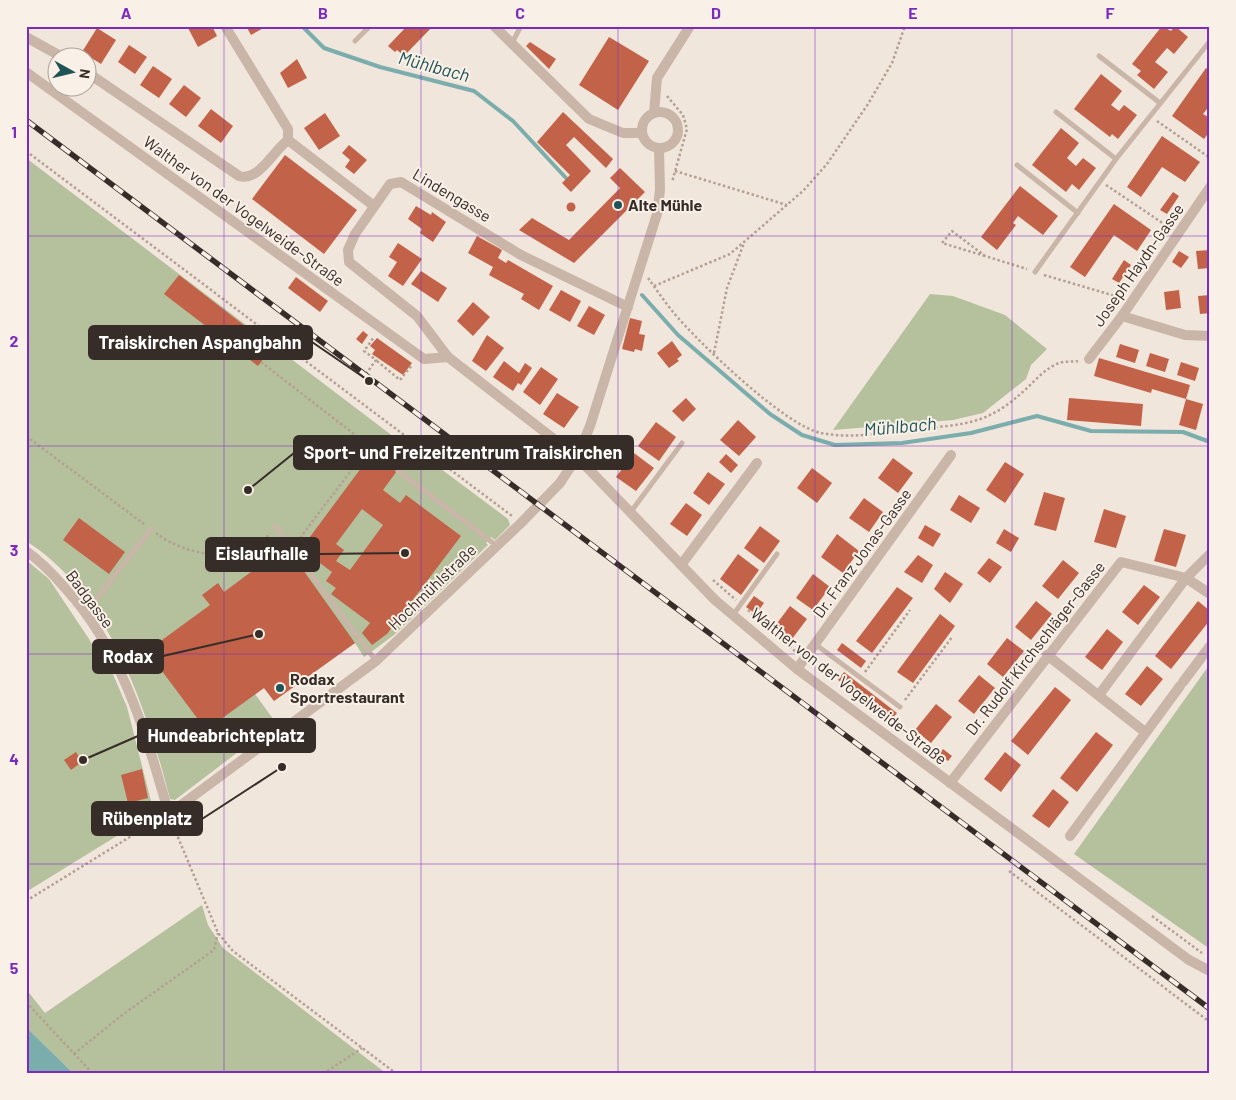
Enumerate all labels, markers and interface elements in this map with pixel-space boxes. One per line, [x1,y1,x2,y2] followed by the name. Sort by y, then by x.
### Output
[121,3,132,22] text: A
[318,3,328,22] text: B
[515,3,525,22] text: C
[711,3,721,22] text: D
[908,3,918,22] text: E
[1106,3,1115,22] text: F
[396,46,472,86] water label: Mühlbach
[48,48,98,98] north arrow
[76,68,94,80] text: N
[11,122,17,141] text: 1
[140,131,348,290] street label: Walther von der Vogelweide-Straße
[410,164,495,225] street label: Lindengasse
[628,195,702,214] place label: Alte Mühle
[612,199,624,211] marker: Alte Mühle
[1088,200,1187,330] street label: Joseph Haydn-Gasse
[89,326,312,359] callout: Traiskirchen Aspangbahn
[10,331,19,350] text: 2
[98,331,302,353] text: Traiskirchen Aspangbahn
[863,412,937,440] water label: Mühlbach
[294,436,633,469] callout: Sport- und Freizeitzentrum Traiskirchen
[304,441,622,463] text: Sport- und Freizeitzentrum Traiskirchen
[808,484,915,621] street label: Dr. Franz Jonas-Gasse
[206,538,319,571] callout: Eislaufhalle
[10,540,18,559] text: 3
[384,540,480,633] street label: Hochmühlstraße
[216,542,309,564] text: Eislaufhalle
[961,557,1108,738] street label: Dr. Rudolf Kirchschläger-Gasse
[63,566,118,631] street label: Badgasse
[748,603,951,768] street label: Walther von der Vogelweide-Straße
[93,640,163,673] callout: Rodax
[103,645,153,667] text: Rodax
[290,669,405,706] place label: Rodax Sportrestaurant
[274,682,286,694] marker: Rodax Sportrestaurant
[138,719,315,752] callout: Hundeabrichteplatz
[147,724,305,746] text: Hundeabrichteplatz
[9,749,19,768] text: 4
[92,802,202,835] callout: Rübenplatz
[102,807,192,829] text: Rübenplatz
[10,958,19,977] text: 5

